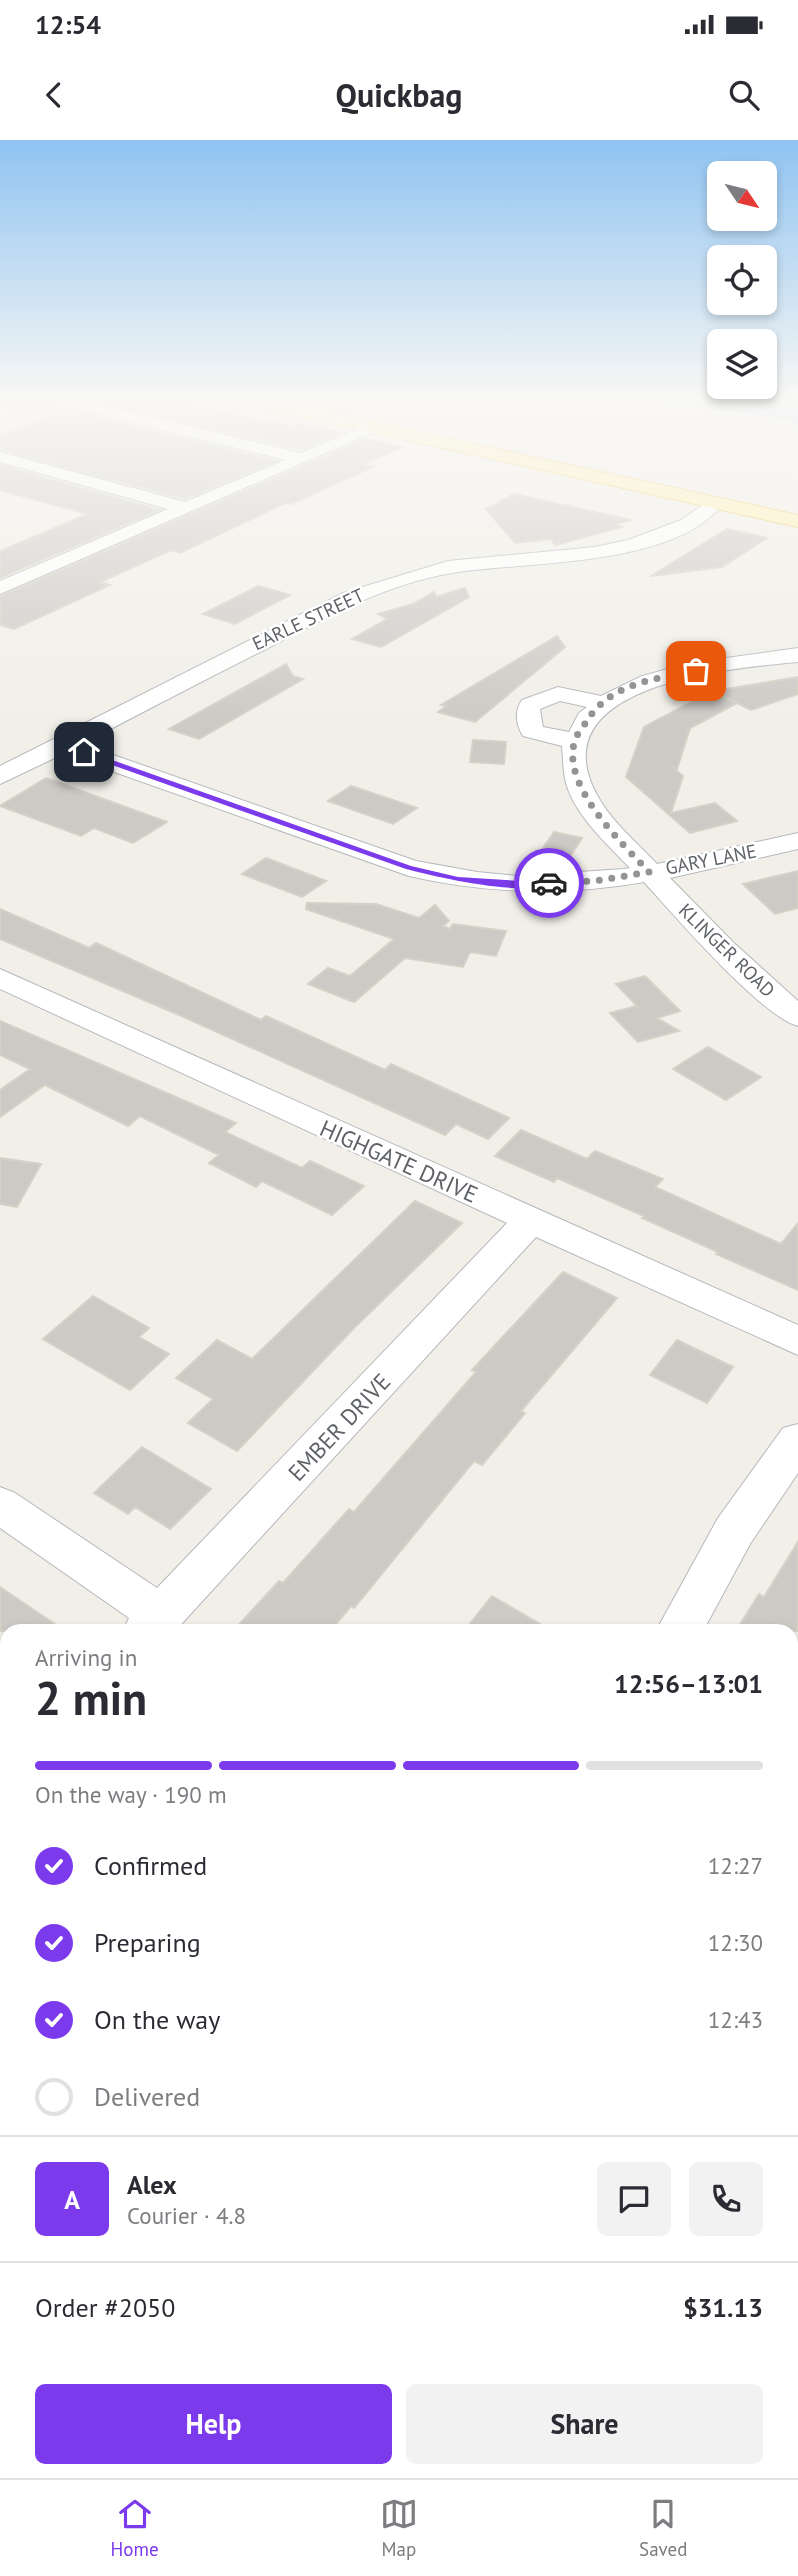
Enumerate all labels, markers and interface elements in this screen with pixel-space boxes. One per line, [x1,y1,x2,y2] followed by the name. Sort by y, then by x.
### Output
[35,8,101,41] text: 12:54
[335,74,463,116] text: Quickbag
[35,76,73,114] icon: back
[725,76,763,114] icon: search
[707,161,777,231] north arrow
[707,161,777,399] map controls
[707,245,777,315] button: locate
[707,329,777,399] button: layers
[248,582,368,655] street label: EARLE STREET
[666,641,726,701] pin
[677,652,715,690] icon: bag
[54,722,114,782] pin
[65,733,103,771] icon: home
[663,838,759,880] street label: GARY LANE
[514,848,584,918] courier
[530,864,568,902] icon: car
[674,898,780,1002] street label: KLINGER ROAD
[316,1113,482,1209] street label: HIGHGATE DRIVE
[282,1367,396,1487] street label: EMBER DRIVE
[35,1643,137,1672] text: Arriving in
[614,1667,763,1700] text: 12:56–13:01
[35,1668,147,1728] text: 2 min
[35,1780,227,1809] text: On the way · 190 m
[35,1847,73,1885] icon: check
[94,1849,207,1882] text: Confirmed
[708,1851,763,1880] text: 12:27
[35,1924,73,1962] icon: check
[94,1926,201,1959] text: Preparing
[708,1928,763,1957] text: 12:30
[35,2001,73,2039] icon: check
[94,2003,220,2036] text: On the way
[708,2005,763,2034] text: 12:43
[94,2080,200,2113] text: Delivered
[597,2162,671,2236] button: chat
[689,2162,763,2236] button: phone
[127,2168,177,2201] text: Alex
[64,2183,80,2216] text: A
[127,2201,246,2230] text: Courier · 4.8
[35,2291,175,2324] text: Order #2050
[683,2291,763,2324] text: $31.13
[35,2384,392,2464] button: Help
[406,2384,763,2464] button: Share
[111,2495,159,2561] tab: Home
[380,2495,418,2561] tab: Map
[639,2495,687,2561] tab: Saved

